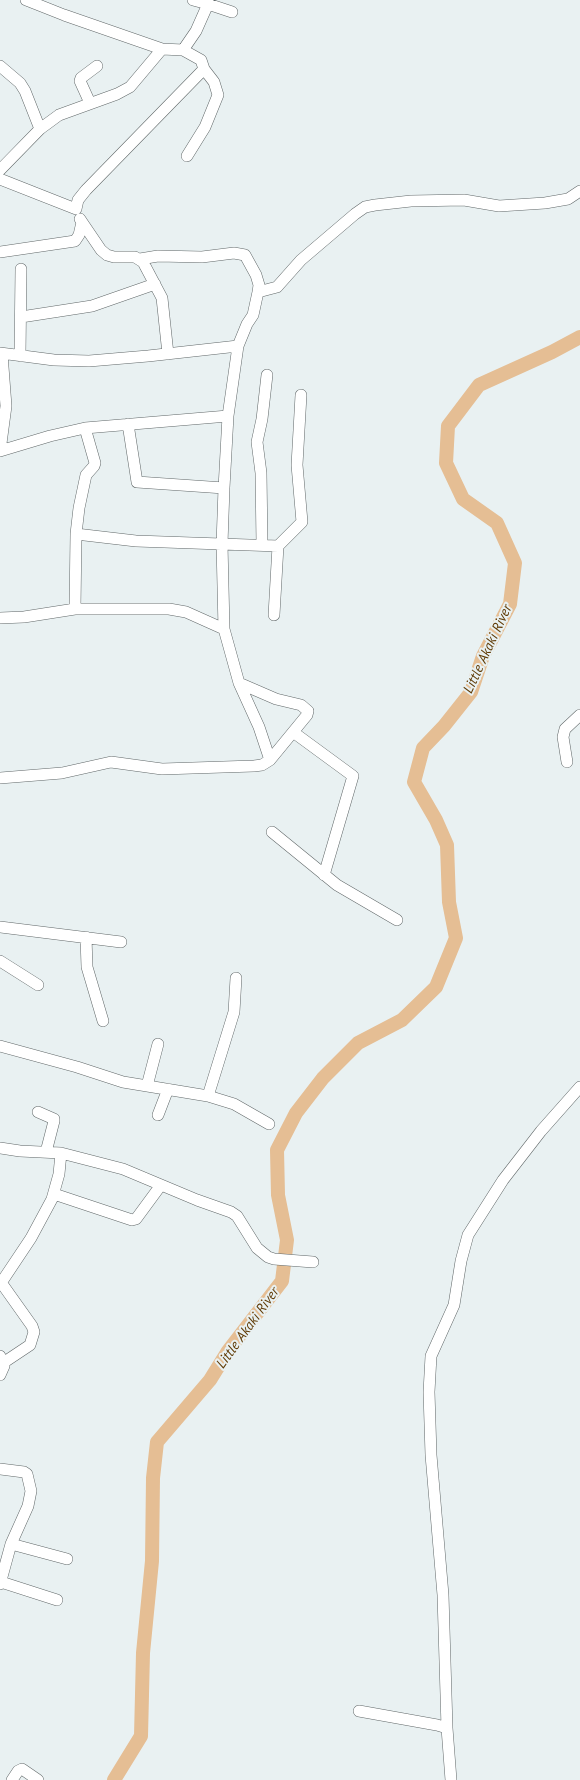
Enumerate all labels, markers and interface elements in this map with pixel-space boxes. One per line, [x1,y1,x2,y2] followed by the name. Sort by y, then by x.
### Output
[460,602,516,696] water label: Little Akaki River
[213,1284,283,1372] water label: Little Akaki River

